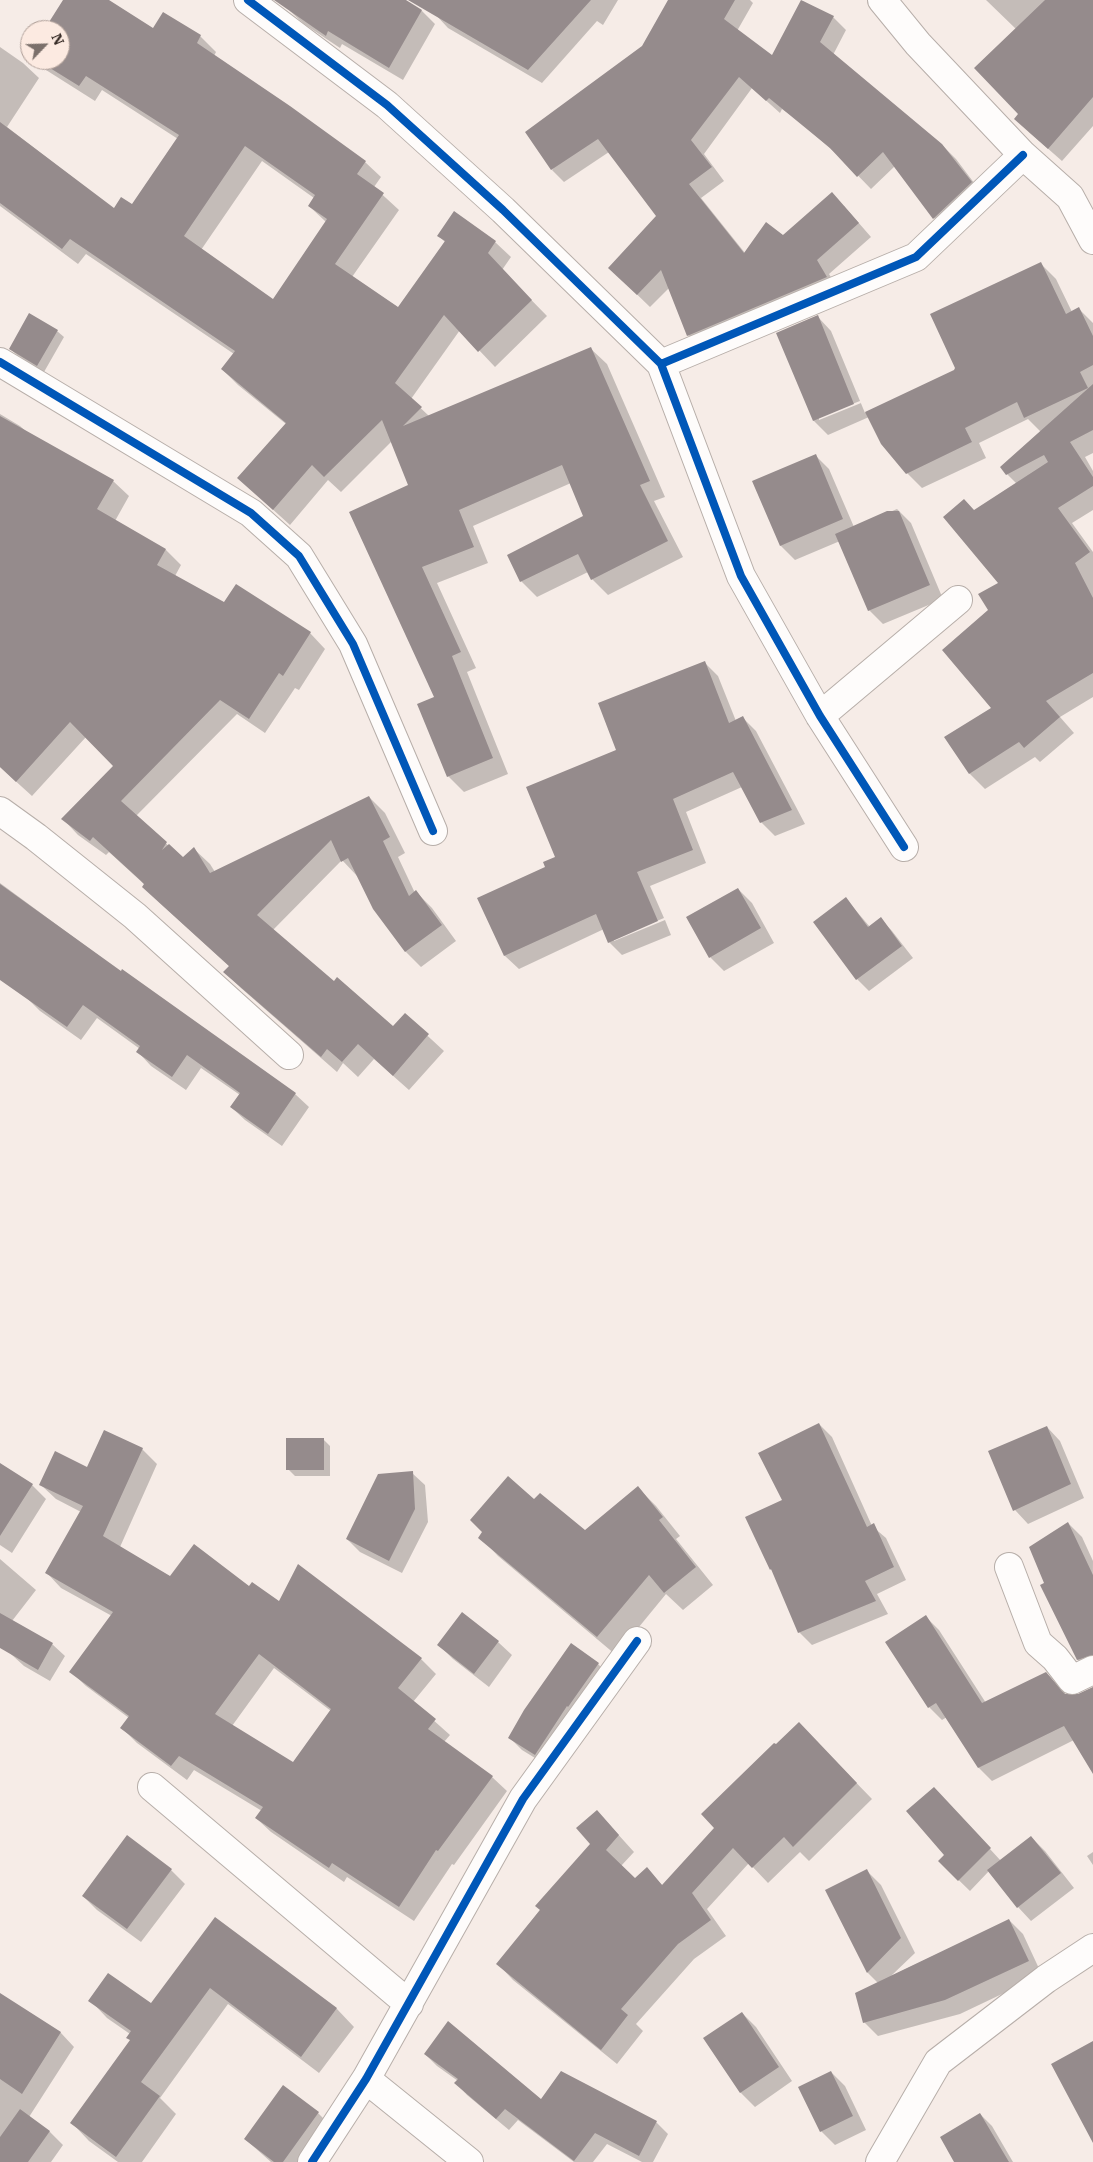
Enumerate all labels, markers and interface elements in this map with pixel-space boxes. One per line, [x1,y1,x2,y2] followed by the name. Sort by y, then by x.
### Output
[20,20,70,70] north arrow
[47,31,68,48] text: N

